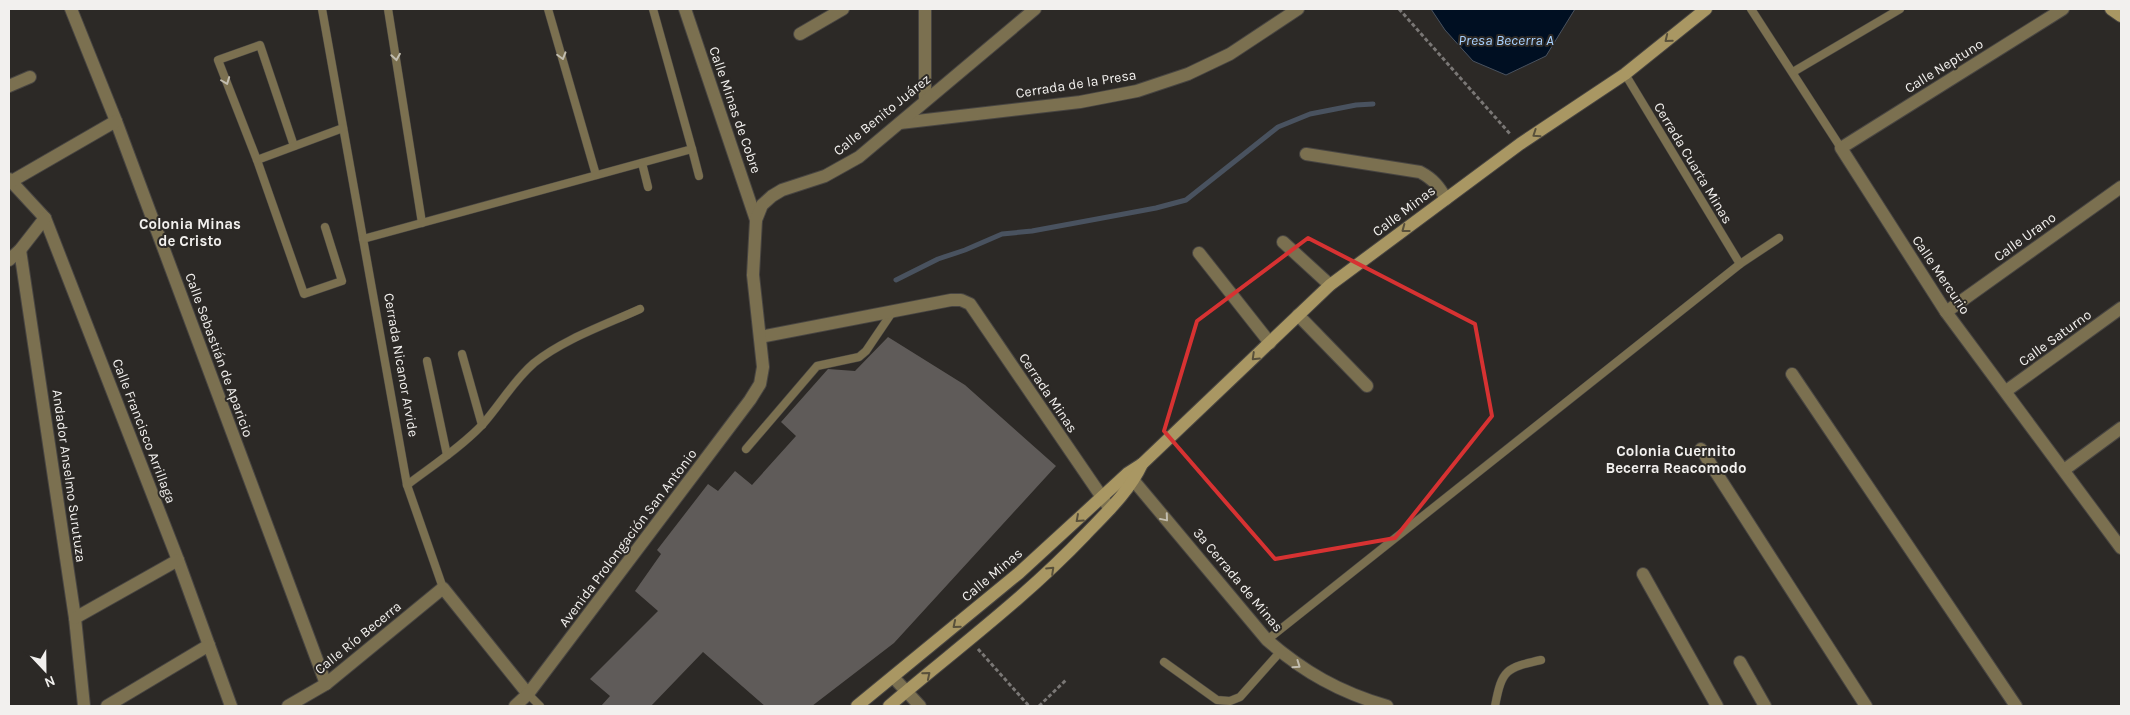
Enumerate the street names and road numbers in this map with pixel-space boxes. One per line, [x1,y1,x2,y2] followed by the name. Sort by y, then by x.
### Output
[1902,35,1986,97] street label: Calle Neptuno
[705,44,765,176] street label: Calle Minas de Cobre
[1015,66,1137,102] street label: Cerrada de la Presa
[830,71,934,159] street label: Calle Benito Juárez
[1650,99,1736,227] street label: Cerrada Cuarta Minas
[1369,182,1439,240] street label: Calle Minas
[1991,209,2059,265] street label: Calle Urano
[1908,232,1974,318] street label: Calle Mercurio
[181,271,257,439] street label: Calle Sebastián de Aparicio
[380,292,422,438] street label: Cerrada Nicanor Arvide
[2015,306,2095,370] street label: Calle Saturno
[1015,350,1081,436] street label: Cerrada Minas
[109,356,179,506] street label: Calle Francisco Arrillaga
[48,388,90,564] street label: Andador Anselmo Surutuza
[555,446,701,630] street label: Avenida Prolongación San Antonio
[1190,525,1286,635] street label: 3ª Cerrada de Minas
[958,545,1026,605] street label: Calle Minas
[311,598,405,678] street label: Calle Río Becerra

